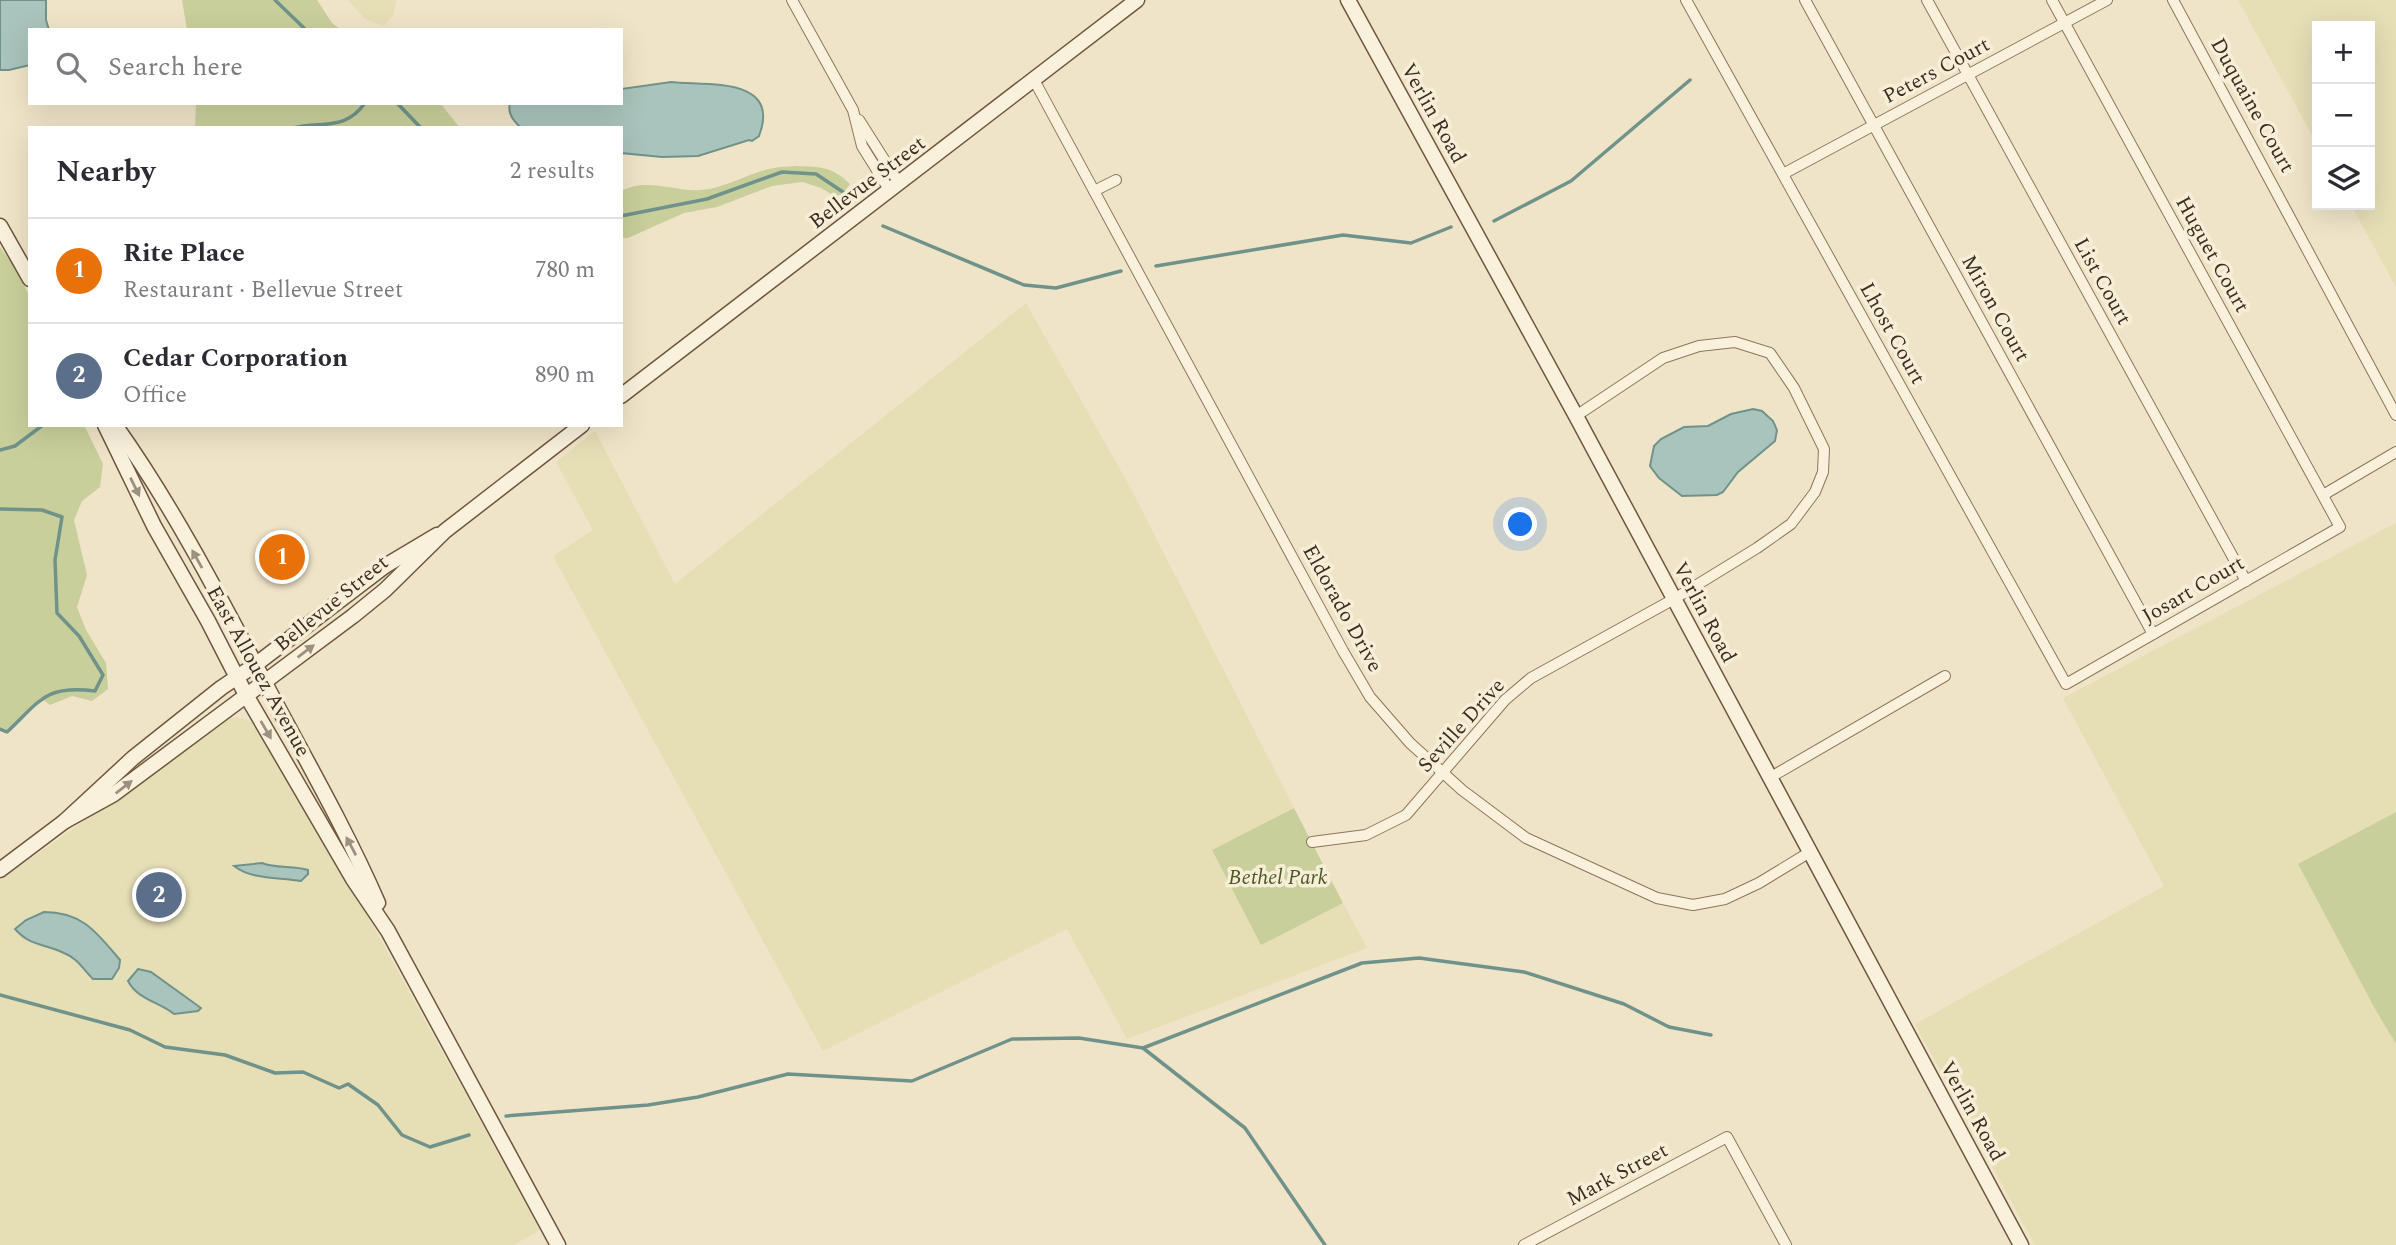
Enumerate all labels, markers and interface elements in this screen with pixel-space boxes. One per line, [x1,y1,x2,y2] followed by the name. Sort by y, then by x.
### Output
[2312,21,2375,210] map controls
[2312,21,2375,84] button: +
[28,28,623,105] search box
[1877,29,1996,113] street label: Peters Court
[2202,32,2303,179] street label: Duquaine Court
[108,47,243,87] text: Search here
[52,48,90,86] icon: search
[1392,57,1474,170] street label: Verlin Road
[2312,84,2375,147] button: −
[802,128,933,237] street label: Bellevue Street
[2312,147,2375,210] button: layers
[56,149,155,195] text: Nearby
[510,154,595,189] text: 2 results
[2167,190,2257,319] street label: Huguet Court
[2065,232,2139,331] street label: List Court
[123,233,245,273] text: Rite Place
[1953,249,2038,368] street label: Miron Court
[73,253,85,288] text: 1
[535,253,595,288] text: 780 m
[123,273,403,308] text: Restaurant · Bellevue Street
[1851,277,1933,390] street label: Lhost Court
[123,338,348,378] text: Cedar Corporation
[73,358,85,393] text: 2
[535,358,595,393] text: 890 m
[123,378,187,413] text: Office
[129,477,141,497] one-way arrow
[1503,507,1537,541] your location
[259,531,305,583] pin: 1
[1294,539,1390,678] street label: Eldorado Drive
[268,548,396,660] street label: Bellevue Street
[2136,548,2251,632] street label: Josart Court
[191,549,203,569] one-way arrow
[1664,556,1744,669] street label: Verlin Road
[198,580,319,763] street label: East Allouez Avenue
[297,645,315,659] one-way arrow
[1411,671,1513,780] street label: Seville Drive
[260,720,272,739] one-way arrow
[114,780,132,795] one-way arrow
[345,836,357,856] one-way arrow
[1228,862,1328,894] park label: Bethel Park
[136,869,182,921] pin: 2
[1931,1055,2013,1168] street label: Verlin Road
[1561,1135,1674,1215] street label: Mark Street

